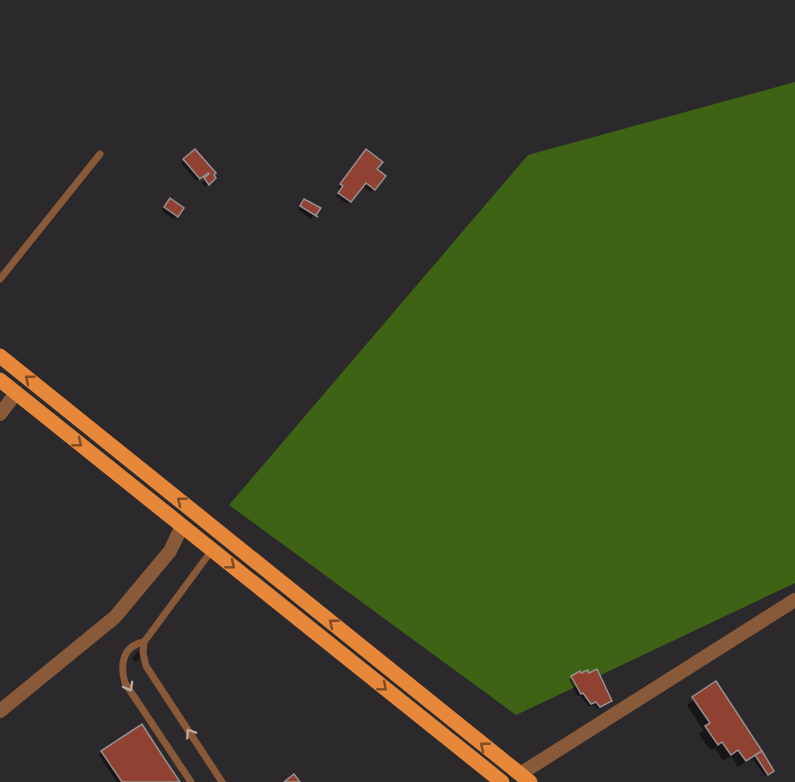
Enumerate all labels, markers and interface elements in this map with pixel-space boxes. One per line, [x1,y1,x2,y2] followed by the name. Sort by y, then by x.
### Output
[25,375,36,386] one-way arrow
[72,435,83,446] one-way arrow
[177,498,188,509] one-way arrow
[224,557,235,568] one-way arrow
[328,620,339,631] one-way arrow
[376,679,387,690] one-way arrow
[122,681,133,691] one-way arrow
[186,729,198,739] one-way arrow
[480,742,491,753] one-way arrow

